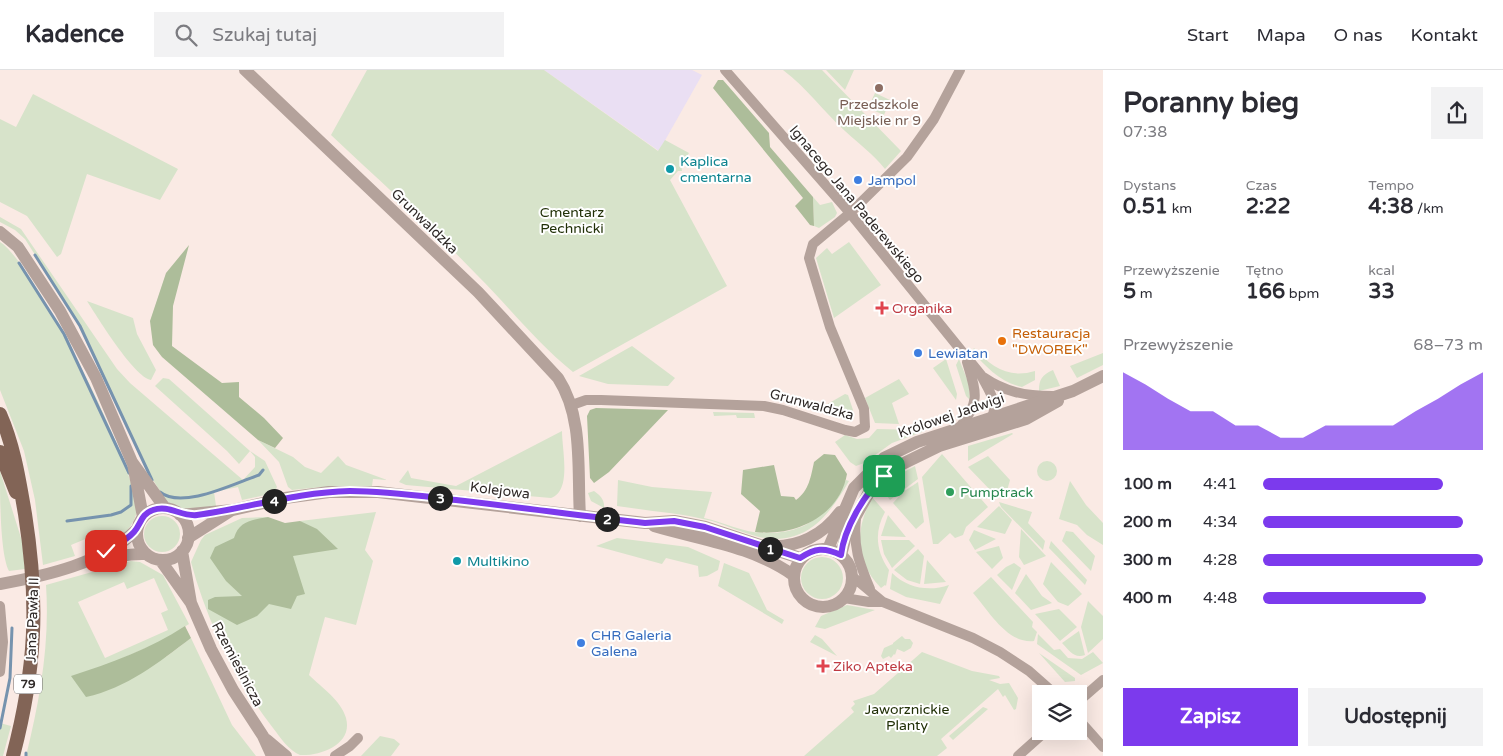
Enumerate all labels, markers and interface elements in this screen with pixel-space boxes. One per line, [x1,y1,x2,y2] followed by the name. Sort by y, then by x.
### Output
[154,12,504,57] search box
[25,20,124,49] text: Kadence
[172,21,200,49] icon: search
[212,24,317,46] text: Szukaj tutaj
[1187,24,1229,46] text: Start
[1257,24,1306,46] text: Mapa
[1334,24,1383,46] text: O nas
[1411,24,1478,46] text: Kontakt
[873,82,885,94] marker: Przedszkole Miejskie nr 9
[1123,86,1299,120] text: Poranny bieg
[1431,87,1483,139] button: share
[837,96,921,129] place label: Przedszkole Miejskie nr 9
[786,122,928,287] street label: Ignacego Jana Paderewskiego
[1123,122,1167,142] text: 07:38
[680,153,752,186] place label: Kaplica cmentarna
[664,163,676,175] marker: Kaplica cmentarna
[868,172,916,189] place label: Jampol
[852,174,864,186] marker: Jampol
[1123,177,1176,194] text: Dystans
[1246,177,1277,194] text: Czas
[1368,177,1414,194] text: Tempo
[388,185,462,257] street label: Grunwaldzka
[1123,194,1168,219] text: 0.51
[1246,194,1291,219] text: 2:22
[1368,194,1413,219] text: 4:38
[1168,200,1192,217] text: km
[1413,200,1444,217] text: /km
[540,204,604,237] park label: Cmentarz Pechnicki
[1123,262,1220,279] text: Przewyższenie
[1246,262,1284,279] text: Tętno
[1368,262,1395,279] text: kcal
[1123,279,1136,304] text: 5
[1246,279,1285,304] text: 166
[1368,279,1395,304] text: 33
[1136,285,1153,302] text: m
[1285,285,1319,302] text: bpm
[892,300,952,317] place label: Organika
[876,302,888,314] marker: Organika
[1012,325,1090,358] place label: Restauracja "DWOREK"
[996,335,1008,347] marker: Restauracja "DWOREK"
[1123,335,1233,355] text: Przewyższenie
[1413,335,1483,355] text: 68–73 m
[928,345,988,362] place label: Lewiatan
[912,347,924,359] marker: Lewiatan
[768,385,856,424] street label: Grunwaldzka
[896,389,1006,442] street label: Królowej Jadwigi
[863,455,905,497] pin
[870,462,898,490] icon: arrive
[1123,474,1172,494] text: 100 m
[1203,474,1237,494] text: 4:41
[469,478,531,503] street label: Kolejowa
[960,484,1034,501] place label: Pumptrack
[428,486,452,510] pin: 3
[944,486,956,498] marker: Pumptrack
[262,488,286,514] pin: 4
[436,490,445,507] text: 3
[270,493,279,510] text: 4
[594,506,620,532] pin: 2
[603,511,612,528] text: 2
[1123,512,1172,532] text: 200 m
[1203,512,1237,532] text: 4:34
[85,530,127,572] pin
[758,536,782,562] pin: 1
[92,537,120,565] icon: check
[766,541,775,558] text: 1
[1123,550,1172,570] text: 300 m
[1203,550,1237,570] text: 4:28
[467,553,529,570] place label: Multikino
[451,555,463,567] marker: Multikino
[23,577,42,663] street label: Jana Pawła II
[1123,588,1172,608] text: 400 m
[1203,588,1237,608] text: 4:48
[208,619,267,710] street label: Rzemieślnicza
[591,627,672,660] place label: CHR Galeria Galena
[575,637,587,649] marker: CHR Galeria Galena
[833,658,913,675] place label: Ziko Apteka
[817,660,829,672] marker: Ziko Apteka
[14,674,42,694] road number: 79
[1032,685,1087,740] map controls
[1032,685,1087,740] button: layers
[1123,688,1298,746] button: Zapisz
[1308,688,1483,746] button: Udostępnij
[865,701,949,734] park label: Jaworznickie Planty

